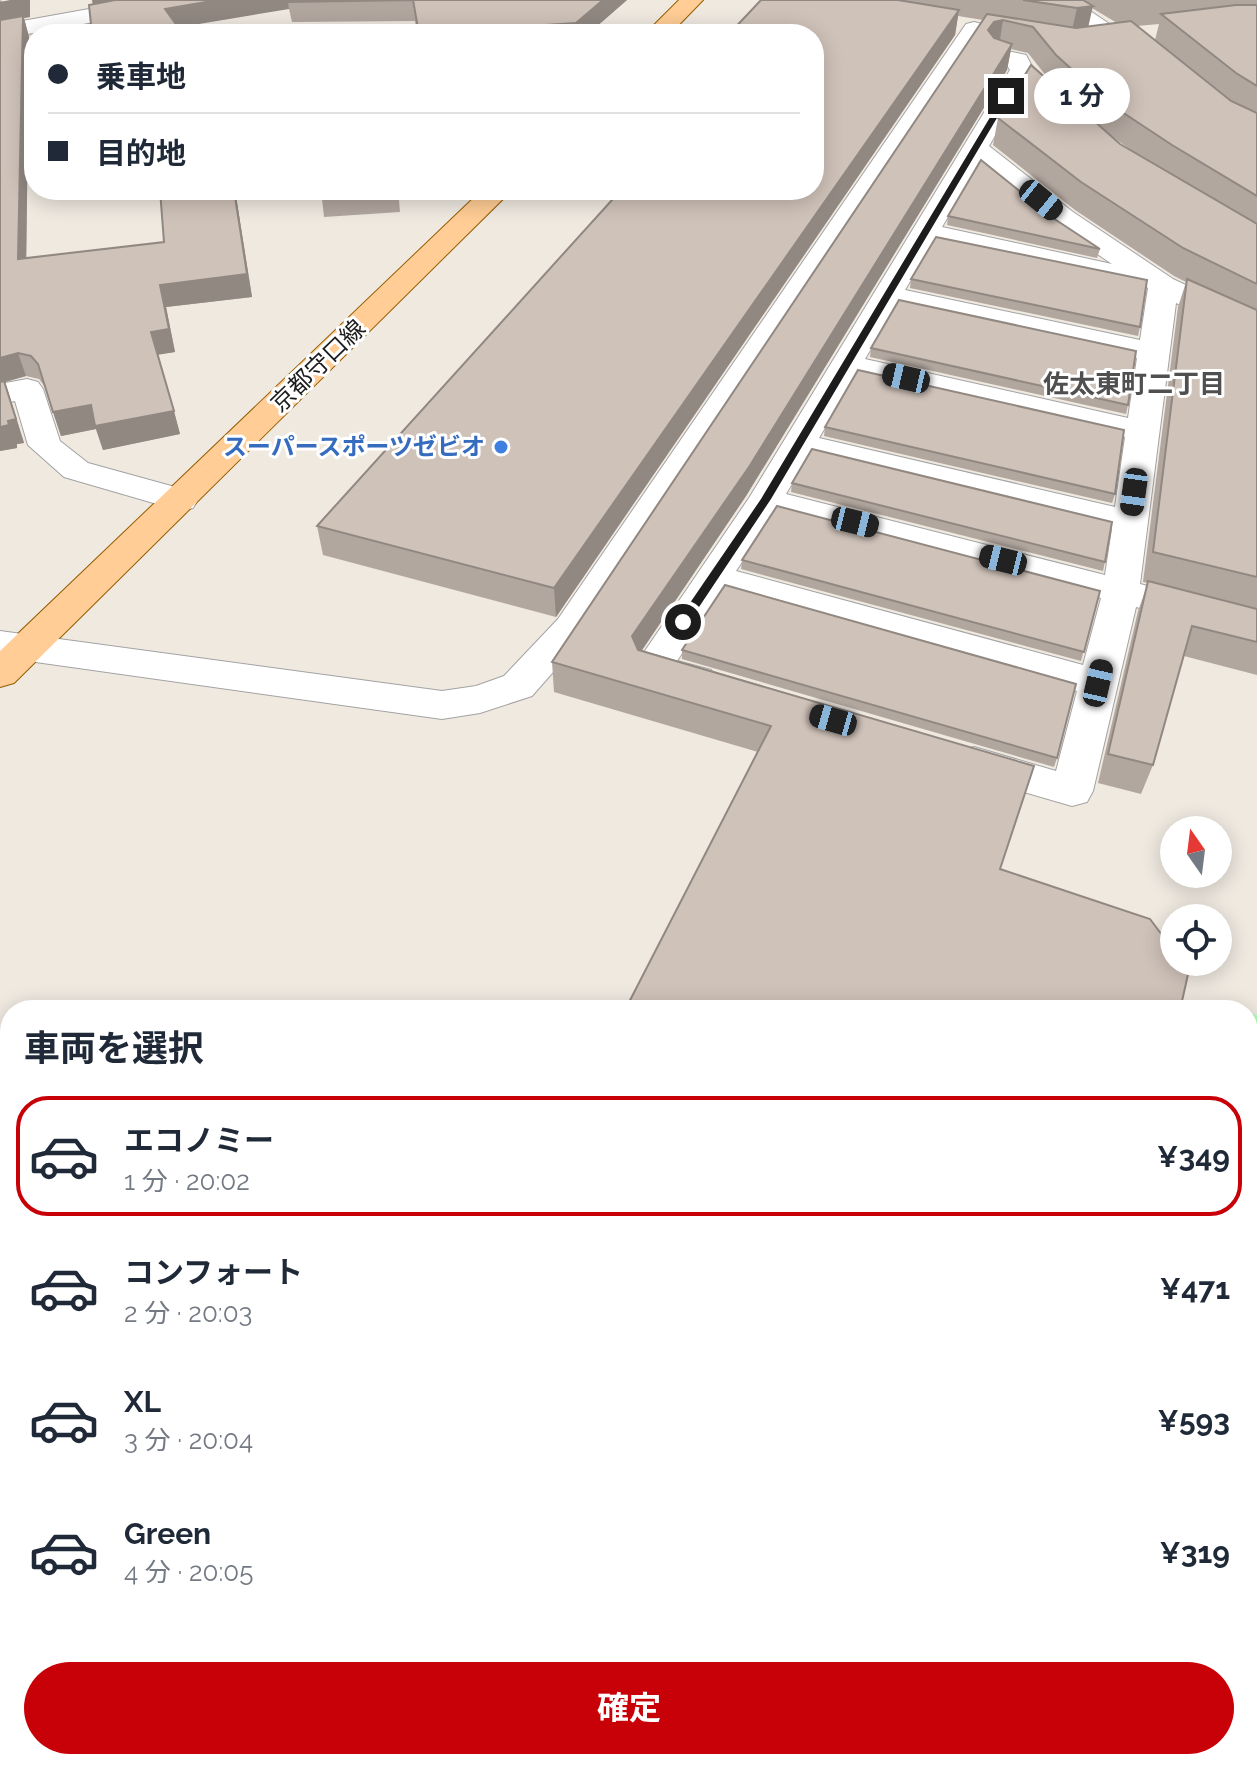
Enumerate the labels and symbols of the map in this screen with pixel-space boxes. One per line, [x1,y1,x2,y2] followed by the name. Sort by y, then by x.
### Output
[1034,68,1130,124] callout: 1 分
[988,78,1024,114] route end
[1015,176,1067,224] car
[264,314,371,418] street label: 京都守口線
[880,361,932,395] car
[1043,369,1225,399] district label: 佐太東町二丁目
[223,432,485,461] place label: スーパースポーツゼビオ
[492,438,510,456] marker: スーパースポーツゼビオ
[1119,467,1149,517] car
[829,505,881,539] car
[977,543,1029,577] car
[665,604,701,640] route start
[1081,657,1115,709] car
[807,702,859,738] car
[1160,816,1232,888] north arrow

